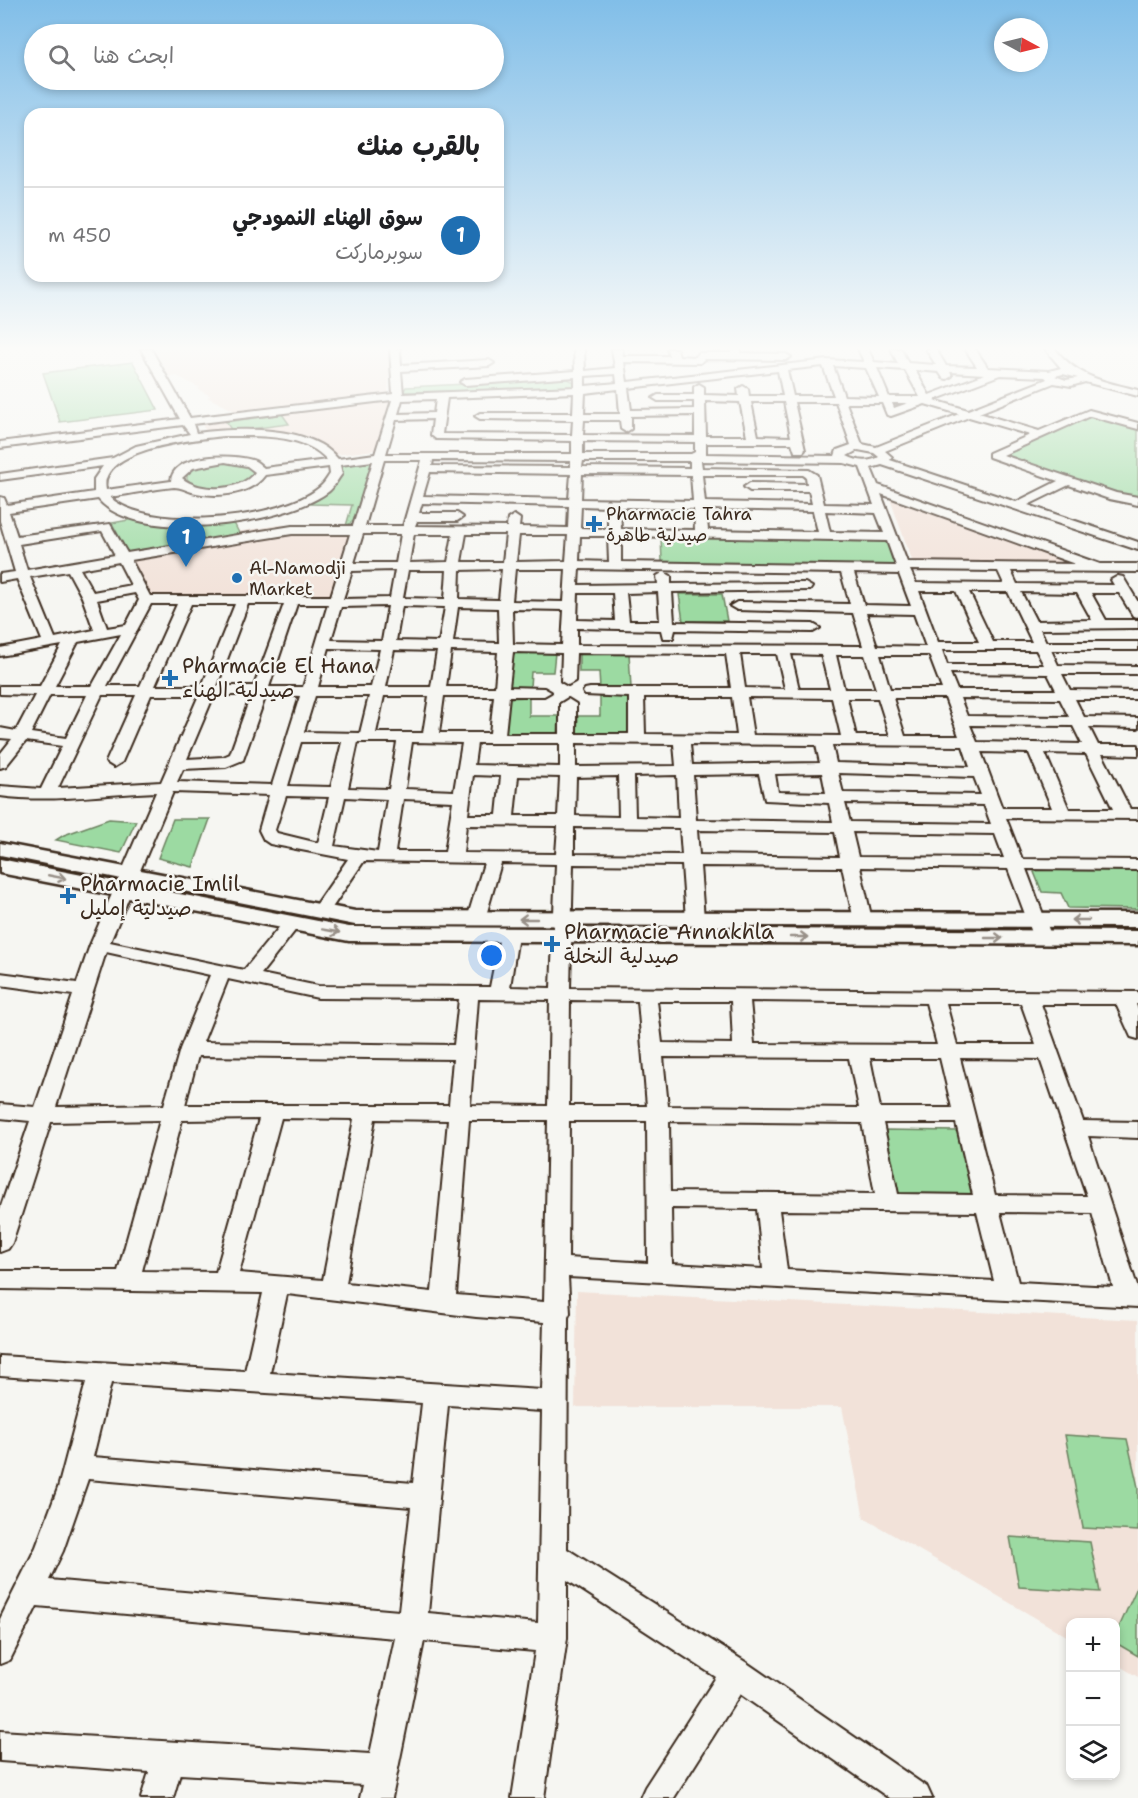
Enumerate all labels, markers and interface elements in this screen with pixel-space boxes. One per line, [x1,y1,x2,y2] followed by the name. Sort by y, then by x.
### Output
[994,18,1048,72] north arrow
[24,24,504,90] search box
[45,41,78,74] icon: search
[93,41,174,70] text: ابحث هنا
[357,128,480,163] text: بالقرب منك
[233,203,423,232] text: سوق الهناء النمودجي
[48,222,112,248] text: 450 m
[456,222,465,248] text: 1
[335,239,423,265] text: سوبرماركت
[606,502,752,547] place label: Pharmacie Tahra صيدلية طاهرة
[587,517,601,531] marker: Pharmacie Tahra صيدلية طاهرة
[166,518,206,567] pin: 1
[249,556,346,601] place label: Al-Namodji Market
[230,571,244,585] marker: Al-Namodji Market
[182,652,375,704] place label: Pharmacie El Hana صيدلية الهناء
[163,671,177,685] marker: Pharmacie El Hana صيدلية الهناء
[80,870,240,922] place label: Pharmacie Imlil صيدلية إمليل
[47,872,67,883] one-way arrow
[61,889,75,903] marker: Pharmacie Imlil صيدلية إمليل
[518,913,538,925] one-way arrow
[1070,914,1090,926] one-way arrow
[564,918,774,970] place label: Pharmacie Annakhla صيدلية النخلة
[321,926,340,937] one-way arrow
[788,931,808,943] one-way arrow
[983,932,1003,943] one-way arrow
[545,937,559,951] marker: Pharmacie Annakhla صيدلية النخلة
[477,941,506,970] your location
[1066,1618,1120,1780] map controls
[1066,1618,1120,1672] button: +
[1066,1672,1120,1726] button: −
[1066,1726,1120,1780] button: layers

